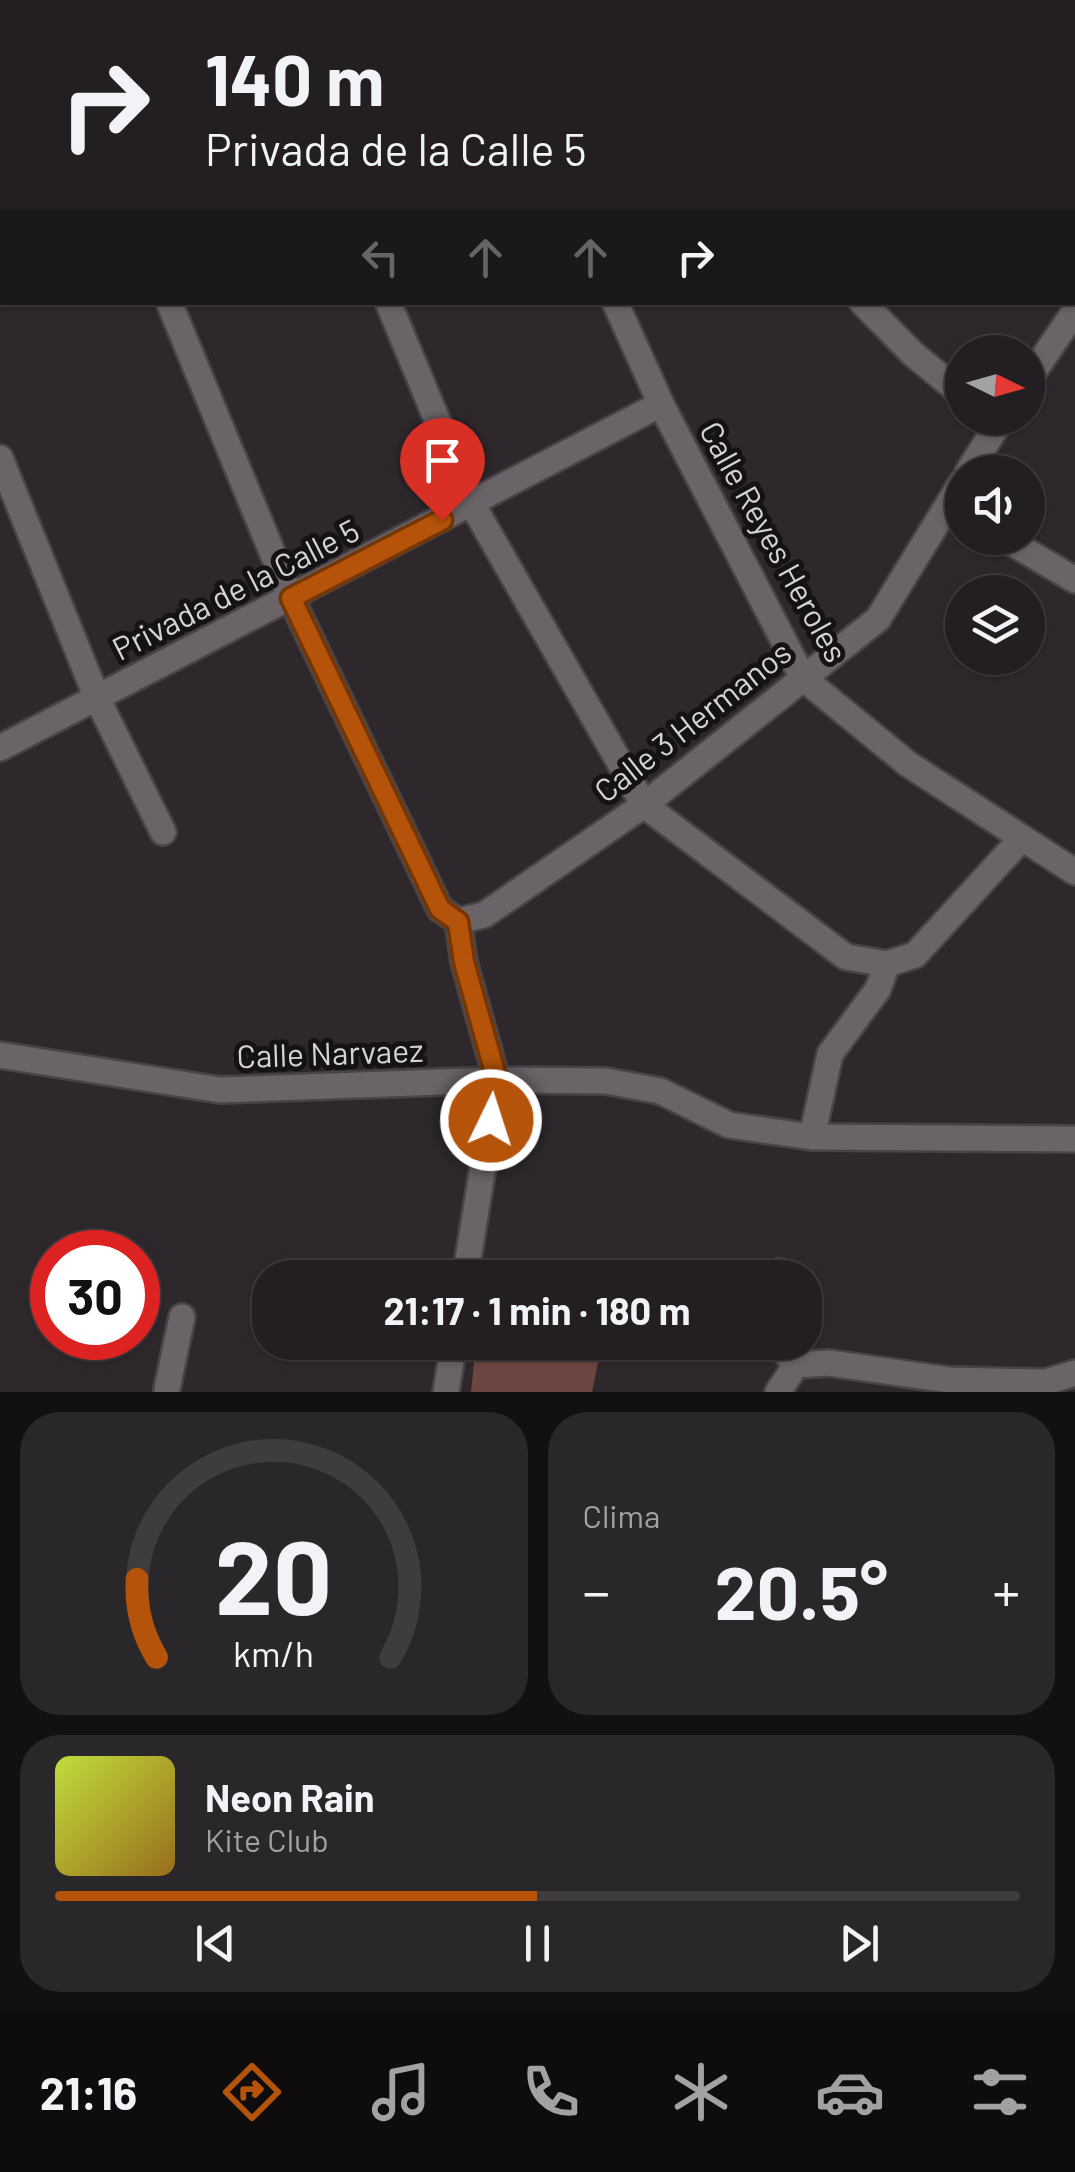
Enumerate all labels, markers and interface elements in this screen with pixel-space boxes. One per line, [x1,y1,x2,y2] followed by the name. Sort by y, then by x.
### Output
[205,36,384,120] text: 140 m
[40,40,170,170] icon: right
[205,121,587,175] text: Privada de la Calle 5
[353,230,408,285] icon: left
[458,230,513,285] icon: ahead
[563,230,618,285] icon: ahead
[668,230,723,285] icon: right
[945,335,1045,435] north arrow
[945,335,1045,675] map controls
[693,414,857,668] street label: Calle Reyes Heroles
[400,418,485,521] pin
[415,433,470,488] icon: arrive
[945,455,1045,555] button: sound
[106,510,365,667] street label: Privada de la Calle 5
[945,575,1045,675] button: layers
[586,632,798,809] street label: Calle 3 Hermanos
[236,1030,424,1074] street label: Calle Narvaez
[439,1068,543,1172] position arrow
[30,1230,160,1360] speed limit sign: 30
[383,1287,691,1333] text: 21:17 · 1 min · 180 m
[583,1496,660,1534] text: Clima
[215,1511,333,1636] text: 20
[714,1545,888,1635] text: 20.5°
[583,1557,610,1623] text: −
[992,1557,1020,1623] text: +
[233,1631,314,1674] text: km/h
[205,1774,374,1820] text: Neon Rain
[205,1820,329,1858] text: Kite Club
[188,1916,243,1971] icon: previous
[510,1916,565,1971] icon: pause
[832,1916,887,1971] icon: next
[217,2057,287,2127] icon: directions
[366,2057,436,2127] icon: music
[516,2057,586,2127] icon: phone
[666,2057,736,2127] icon: climate
[815,2057,885,2127] icon: car
[965,2057,1035,2127] icon: filters
[40,2065,137,2119] text: 21:16

